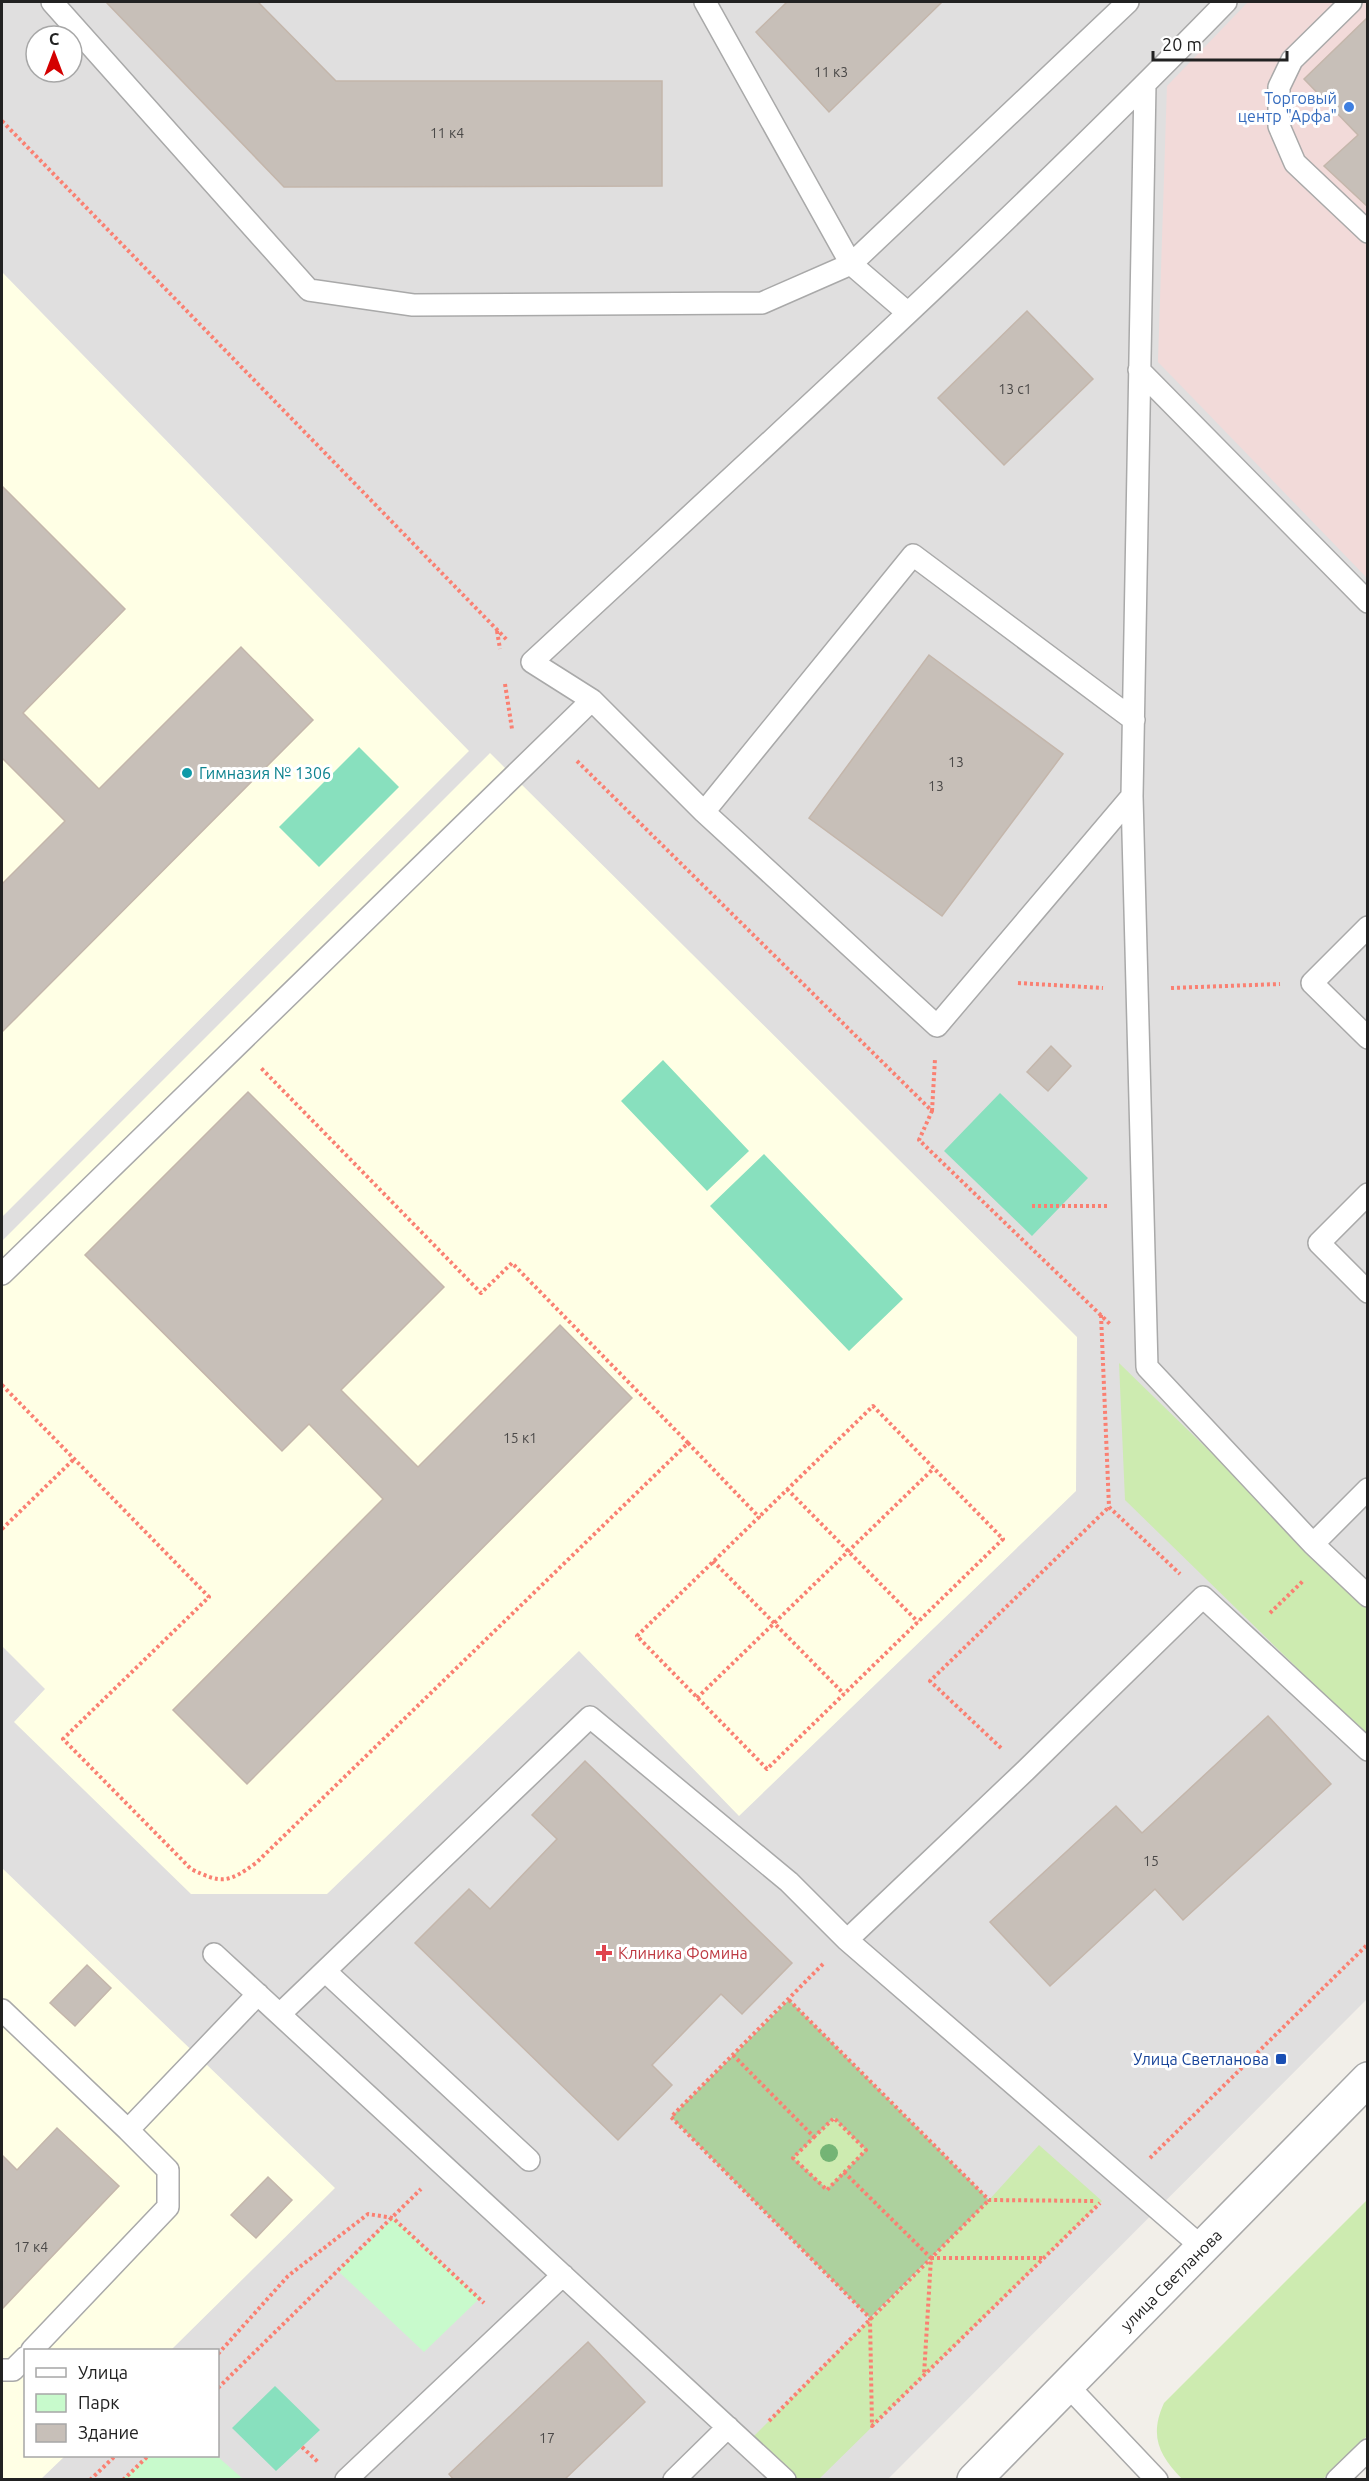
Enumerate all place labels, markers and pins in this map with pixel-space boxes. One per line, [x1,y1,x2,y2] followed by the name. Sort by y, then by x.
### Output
[1238,89,1337,125] place label: Торговый центр "Арфа"
[1342,100,1356,114] marker: Торговый центр "Арфа"
[199,764,331,782] place label: Гимназия № 1306
[180,766,194,780] marker: Гимназия № 1306
[595,1944,613,1962] marker: Клиника Фомина
[618,1944,748,1962] place label: Клиника Фомина
[1133,2050,1269,2068] place label: Улица Светланова
[1274,2052,1288,2066] marker: Улица Светланова

